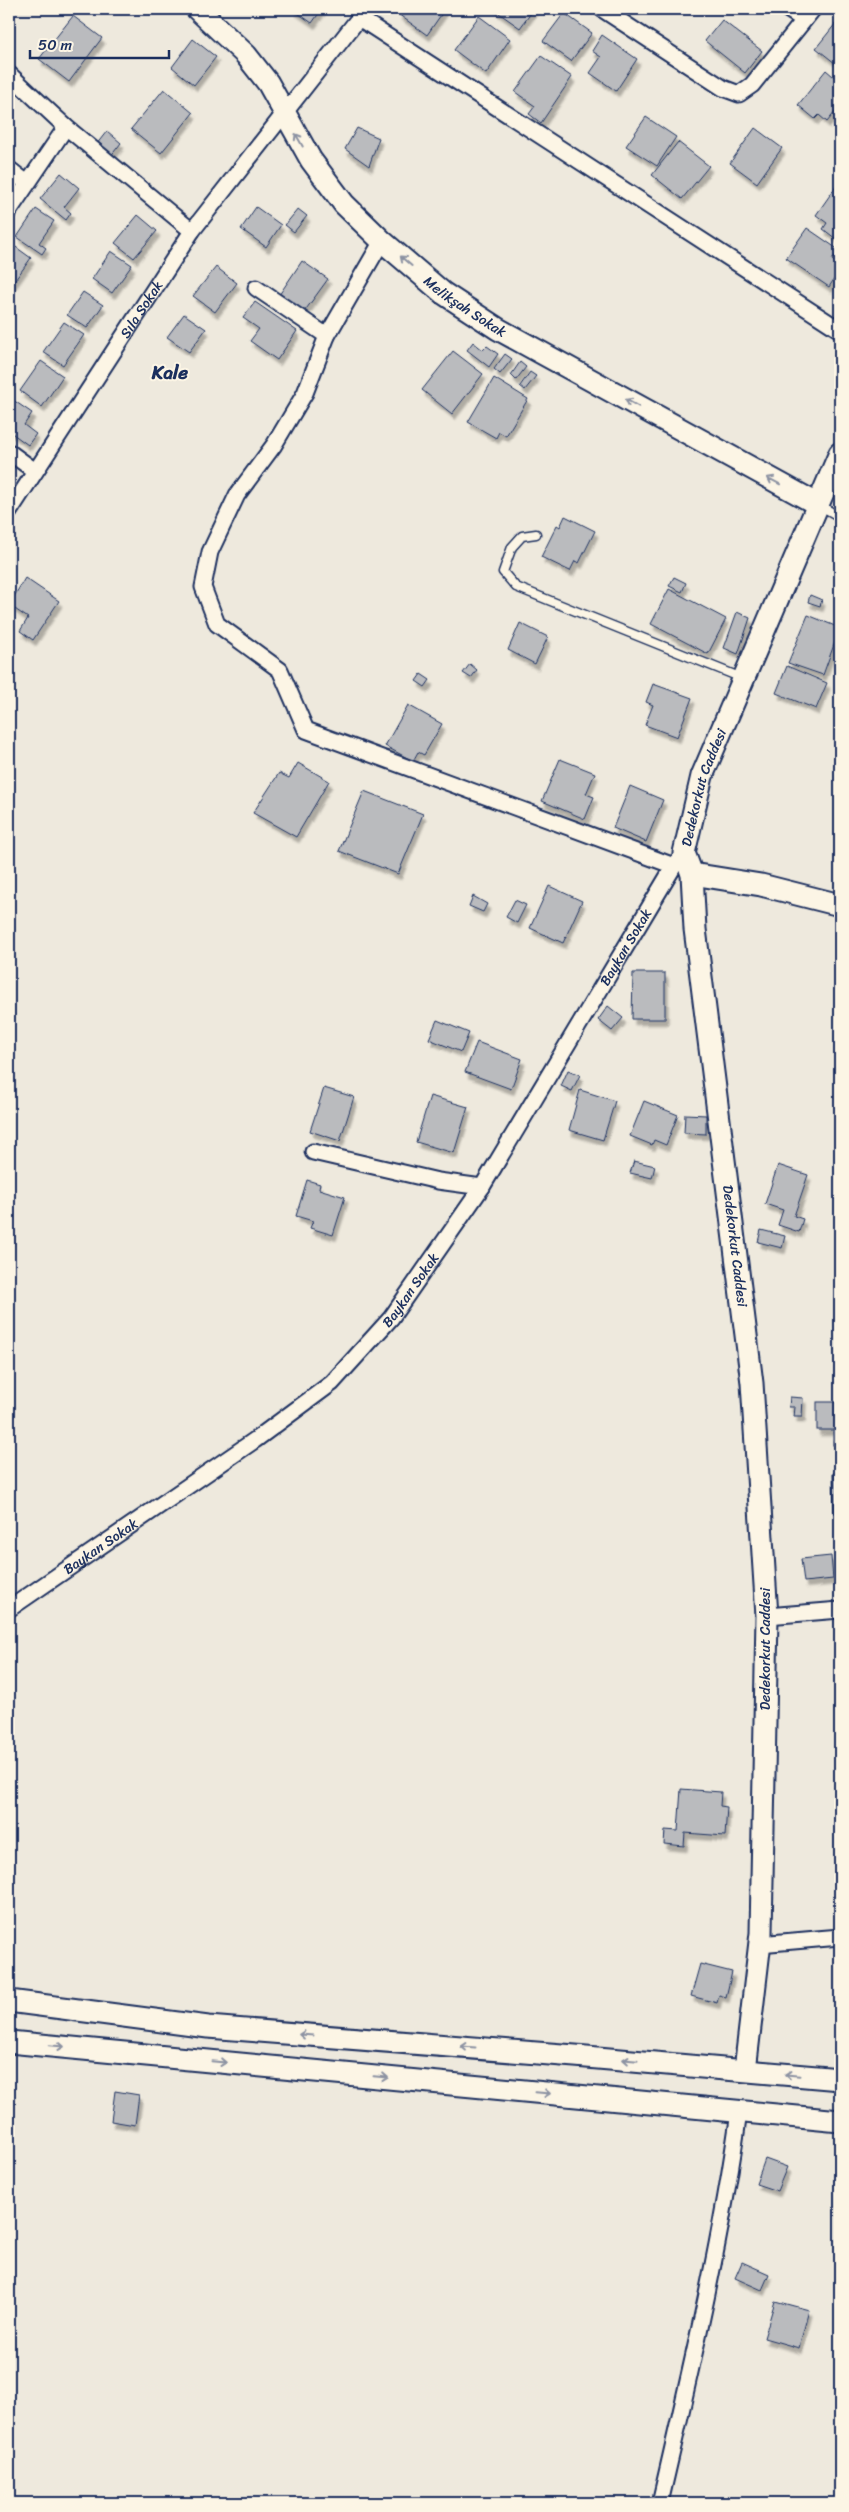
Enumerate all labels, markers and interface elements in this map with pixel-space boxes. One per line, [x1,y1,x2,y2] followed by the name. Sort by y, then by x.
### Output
[30,28,169,60] scale bar
[38,32,73,58] text: 50 m
[294,133,304,147] one-way arrow
[399,256,412,267] one-way arrow
[418,269,512,344] street label: Melikşah Sokak
[113,275,169,343] street label: Sıla Sokak
[151,356,188,389] district label: Kale
[624,398,639,408] one-way arrow
[767,476,782,486] one-way arrow
[673,723,734,849] street label: Dedekorkut Caddesi
[593,903,659,991] street label: Baykan Sokak
[715,1184,755,1309] street label: Dedekorkut Caddesi
[375,1247,446,1333] street label: Baykan Sokak
[58,1511,144,1581] street label: Baykan Sokak
[753,1587,778,1710] street label: Dedekorkut Caddesi
[298,2030,314,2039] one-way arrow
[49,2042,65,2051] one-way arrow
[460,2043,476,2052] one-way arrow
[622,2056,638,2065] one-way arrow
[211,2057,227,2067] one-way arrow
[784,2070,800,2080] one-way arrow
[373,2073,389,2082] one-way arrow
[534,2088,550,2098] one-way arrow

